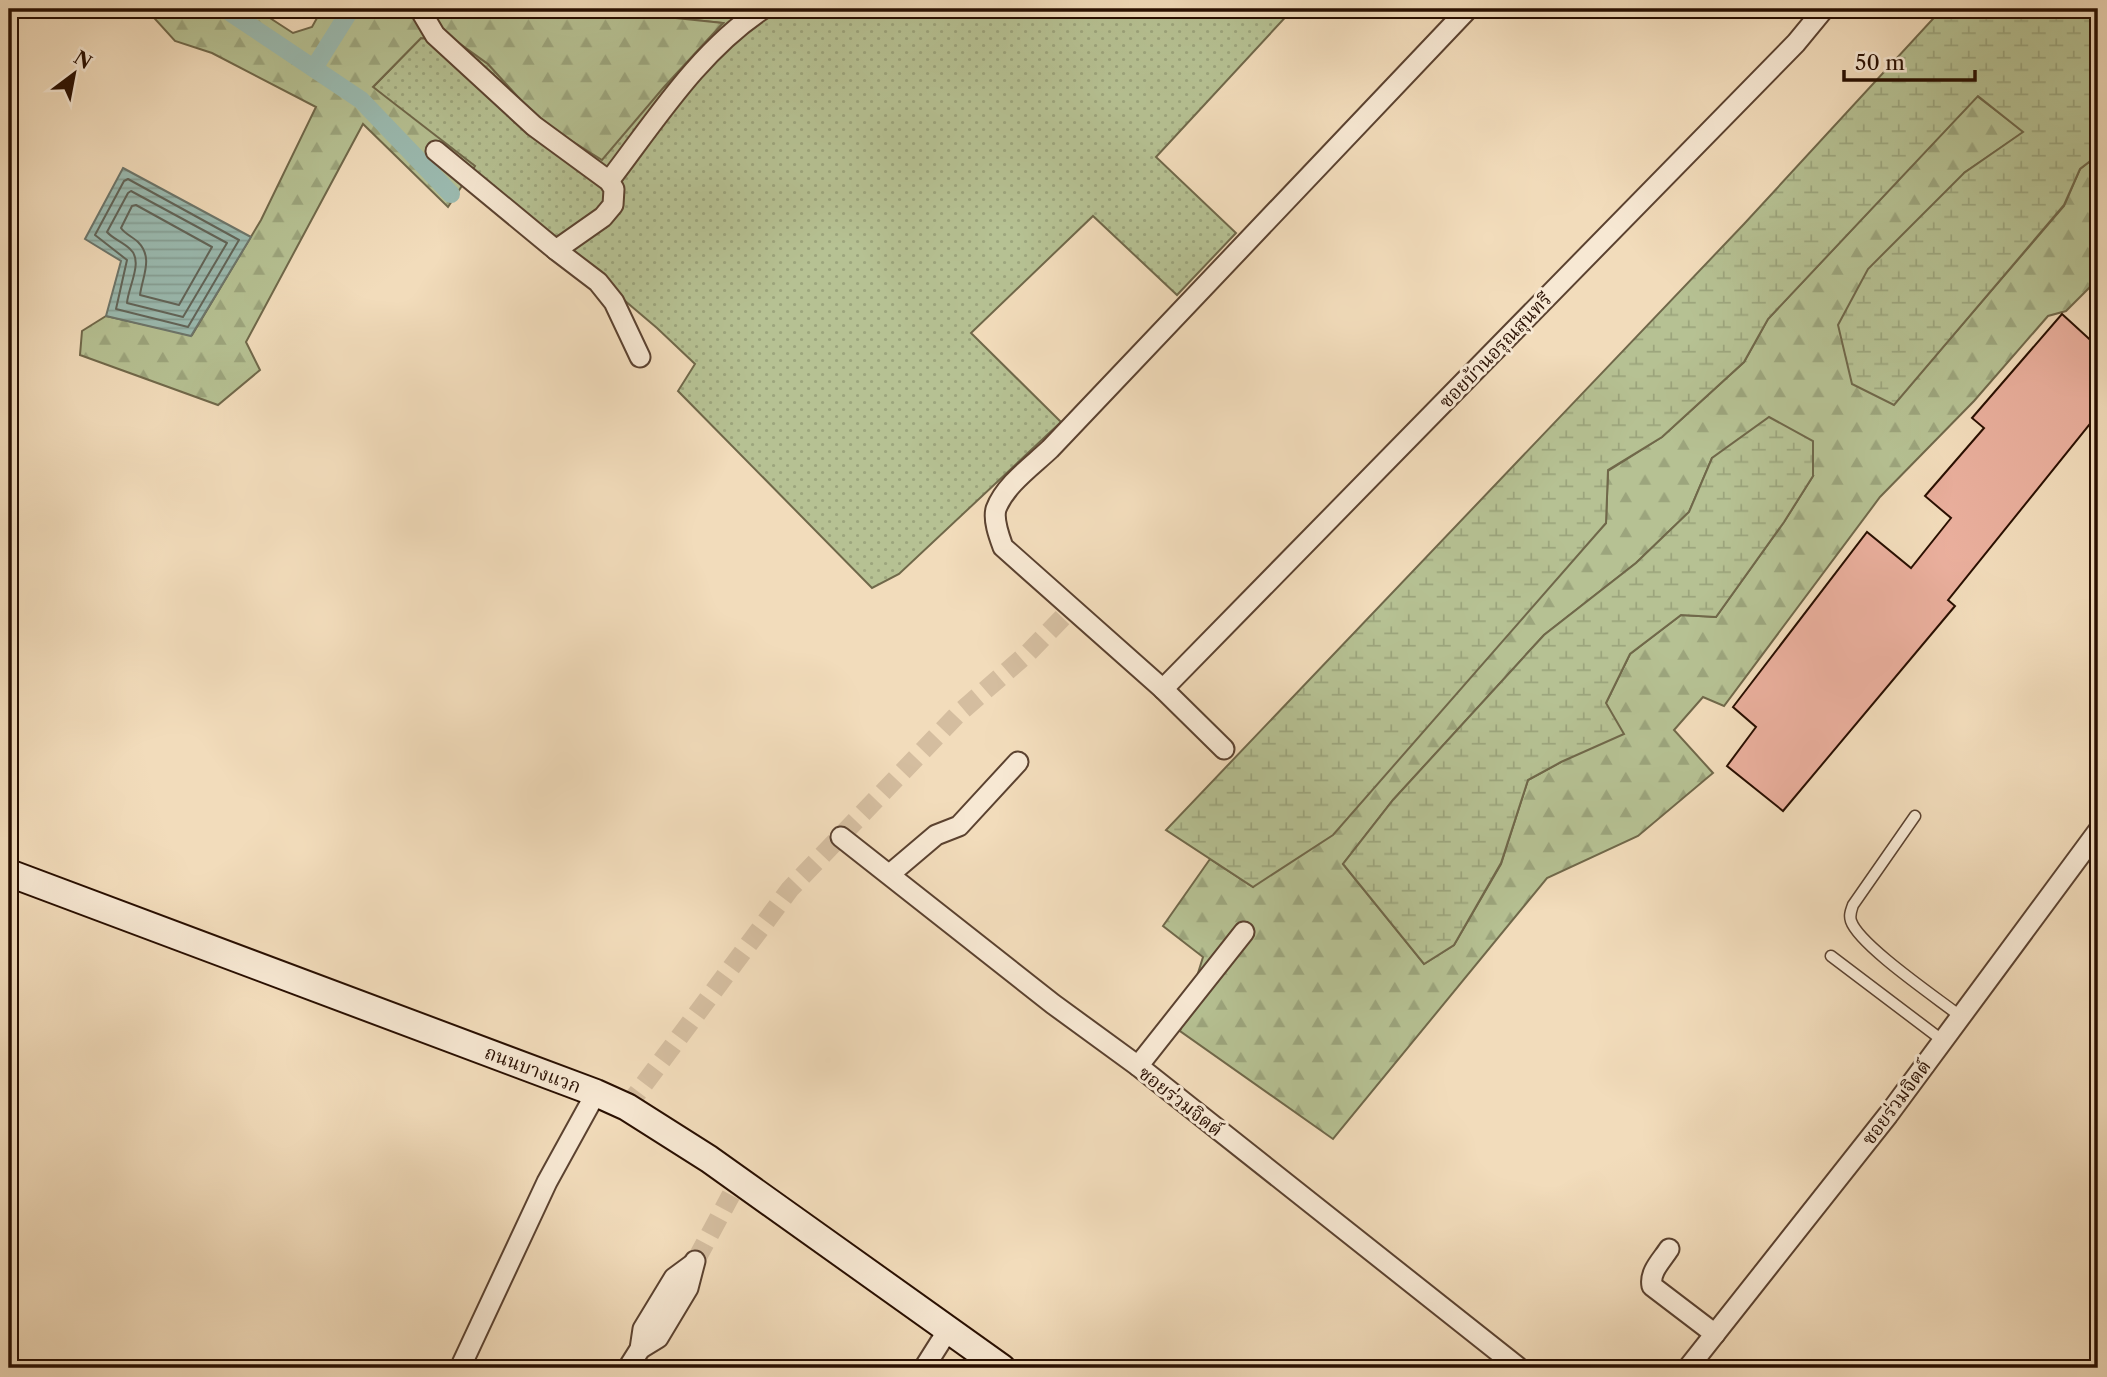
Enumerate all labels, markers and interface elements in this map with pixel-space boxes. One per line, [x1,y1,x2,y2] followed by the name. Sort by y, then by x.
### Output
[38,38,108,108] north arrow
[1844,38,1976,82] scale bar
[70,46,96,74] text: N
[1855,50,1905,75] text: 50 m
[1434,288,1557,414] street label: ซอยบ้านอรุณสุนทรี
[481,1041,584,1098] street label: ถนนบางแวก
[1857,1055,1936,1149] street label: ซอยร่วมจิตต์
[1134,1061,1227,1141] street label: ซอยร่วมจิตต์

